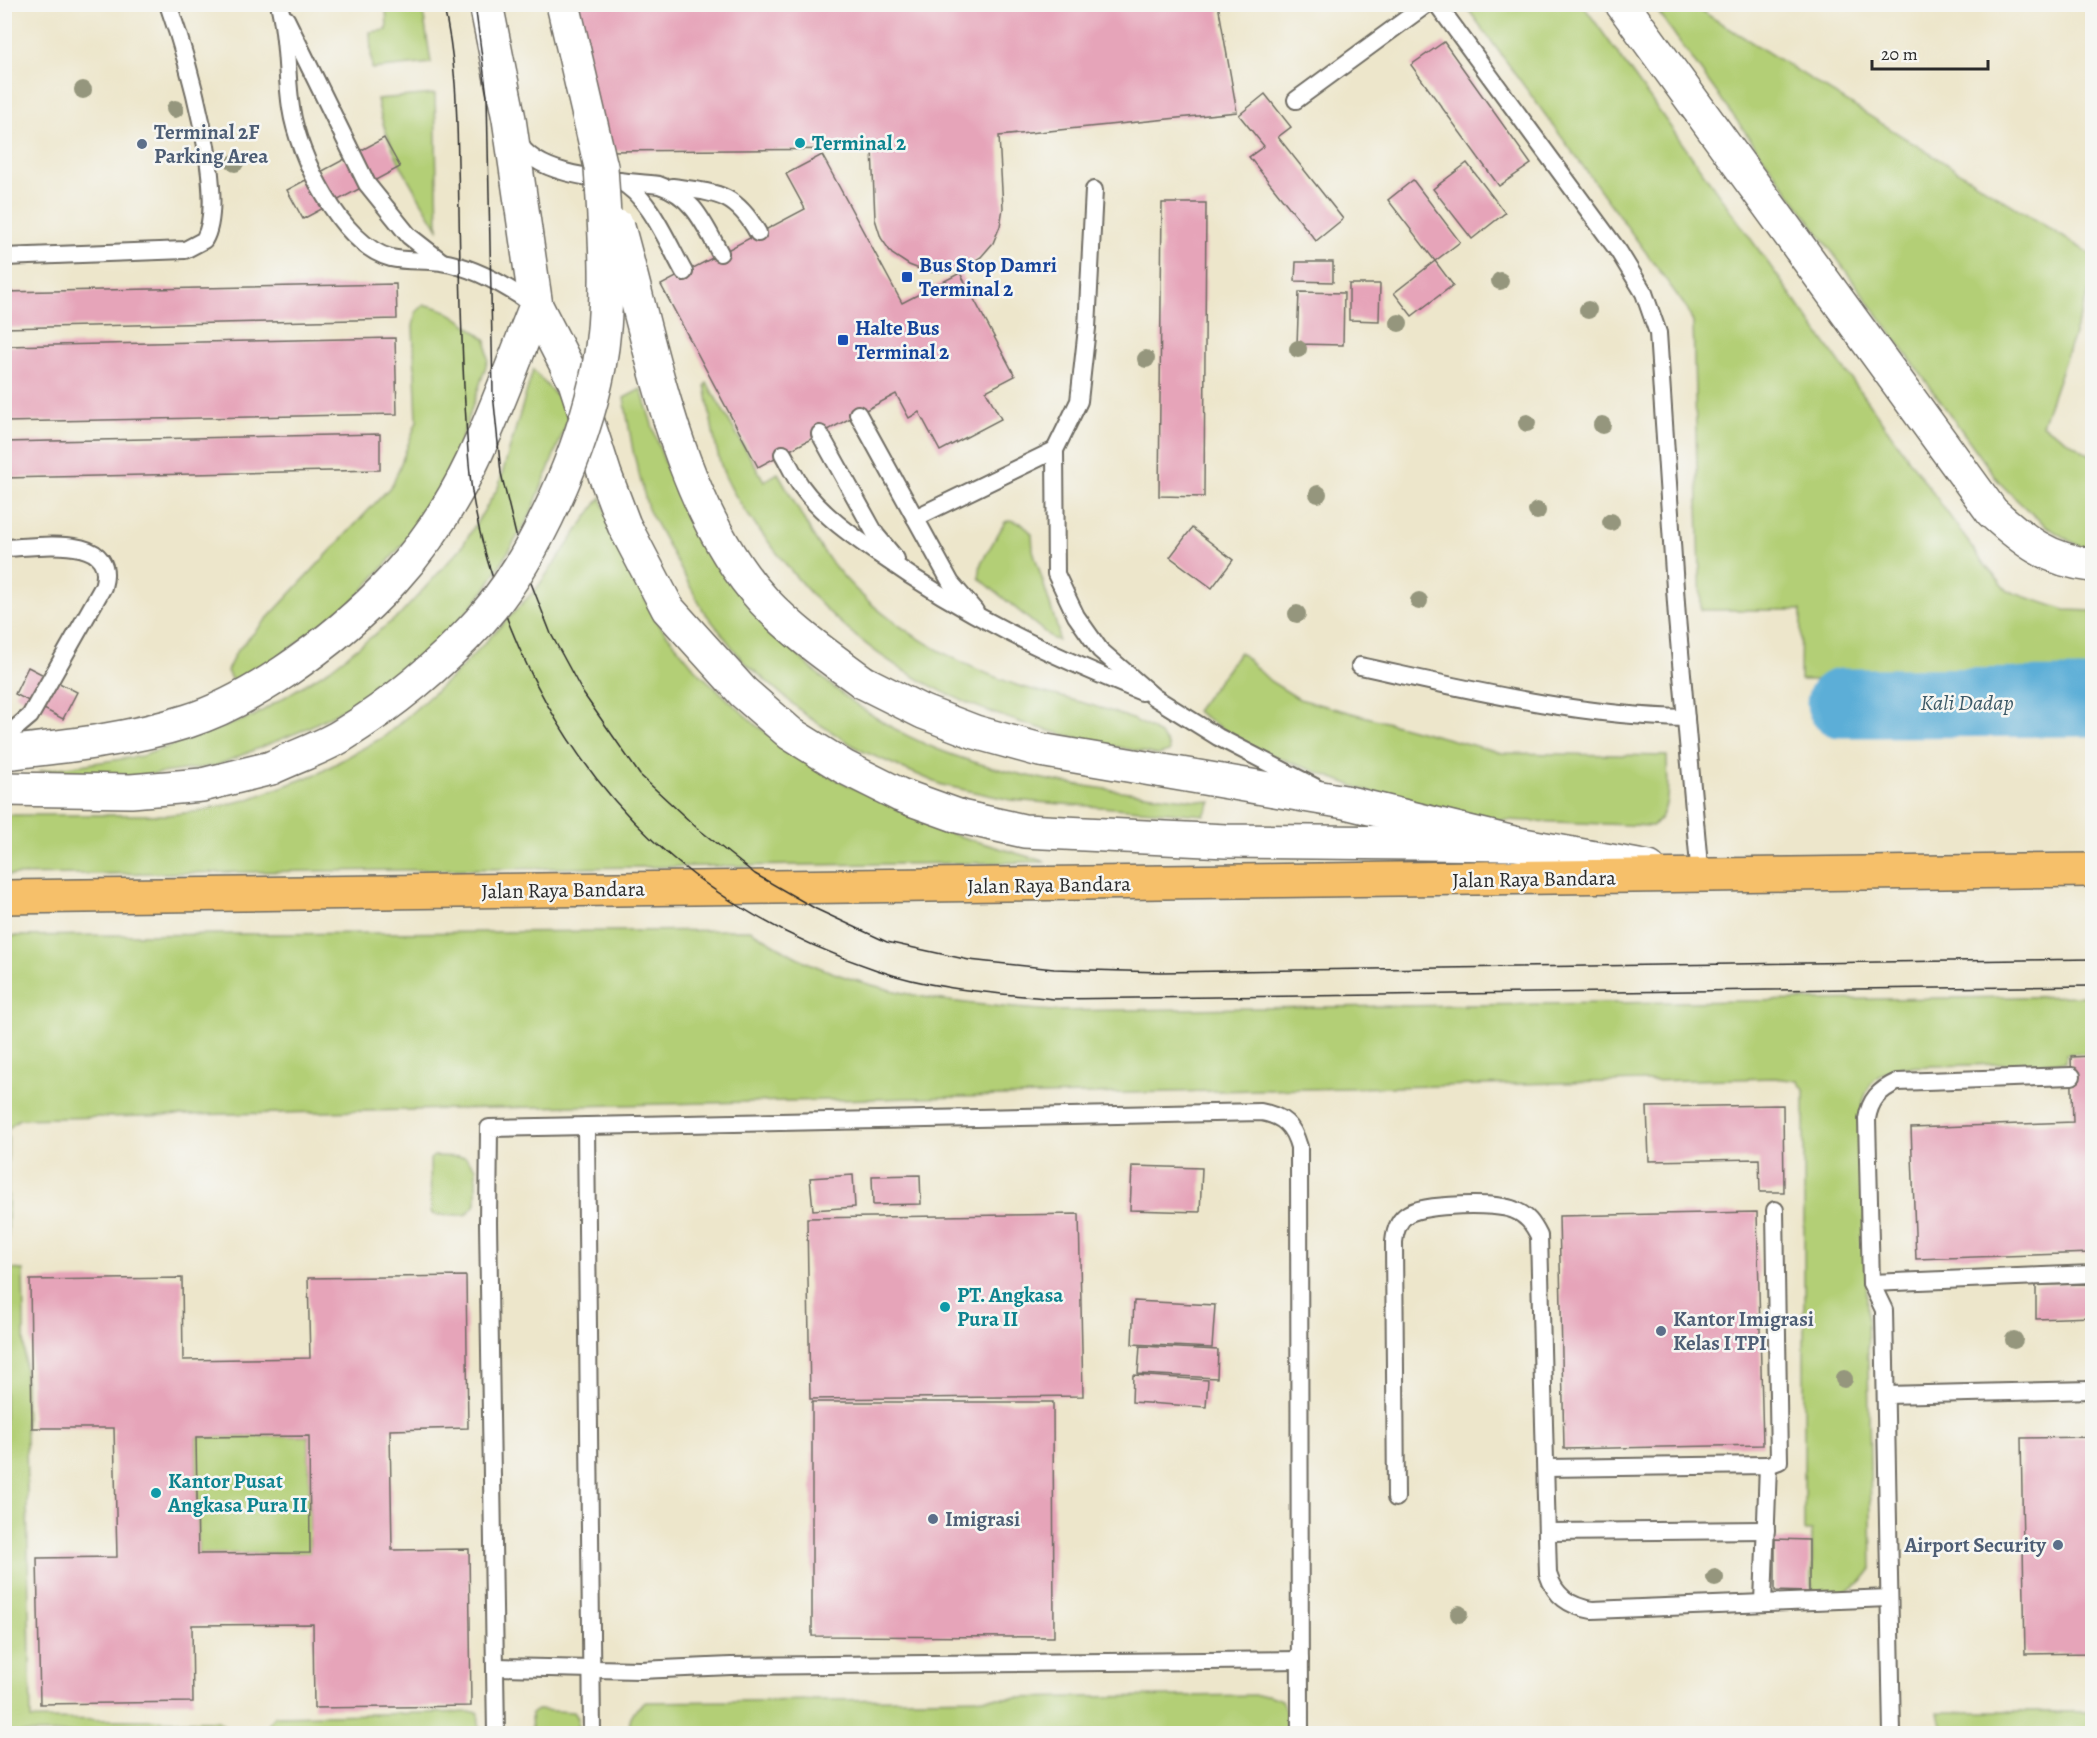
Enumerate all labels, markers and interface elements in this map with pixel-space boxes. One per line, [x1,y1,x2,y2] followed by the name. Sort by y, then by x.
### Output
[1872,33,1988,71] scale bar
[1881,42,1918,66] text: 20 m
[154,118,269,170] place label: Terminal 2F Parking Area
[812,129,906,157] place label: Terminal 2
[793,136,807,150] marker: Terminal 2
[135,137,149,151] marker: Terminal 2F Parking Area
[919,251,1057,303] place label: Bus Stop Damri Terminal 2
[900,270,914,284] marker: Bus Stop Damri Terminal 2
[855,314,949,366] place label: Halte Bus Terminal 2
[836,333,850,347] marker: Halte Bus Terminal 2
[1920,688,2014,718] water label: Kali Dadap
[1452,864,1616,894] street label: Jalan Raya Bandara
[967,870,1131,900] street label: Jalan Raya Bandara
[481,875,645,905] street label: Jalan Raya Bandara
[957,1281,1064,1333] place label: PT. Angkasa Pura II
[938,1300,952,1314] marker: PT. Angkasa Pura II
[1673,1305,1814,1357] place label: Kantor Imigrasi Kelas I TPI
[1654,1324,1668,1338] marker: Kantor Imigrasi Kelas I TPI
[167,1467,307,1519] place label: Kantor Pusat Angkasa Pura II
[149,1486,163,1500] marker: Kantor Pusat Angkasa Pura II
[945,1505,1020,1533] place label: Imigrasi
[926,1512,940,1526] marker: Imigrasi
[1903,1531,2047,1559] place label: Airport Security
[2051,1538,2065,1552] marker: Airport Security

